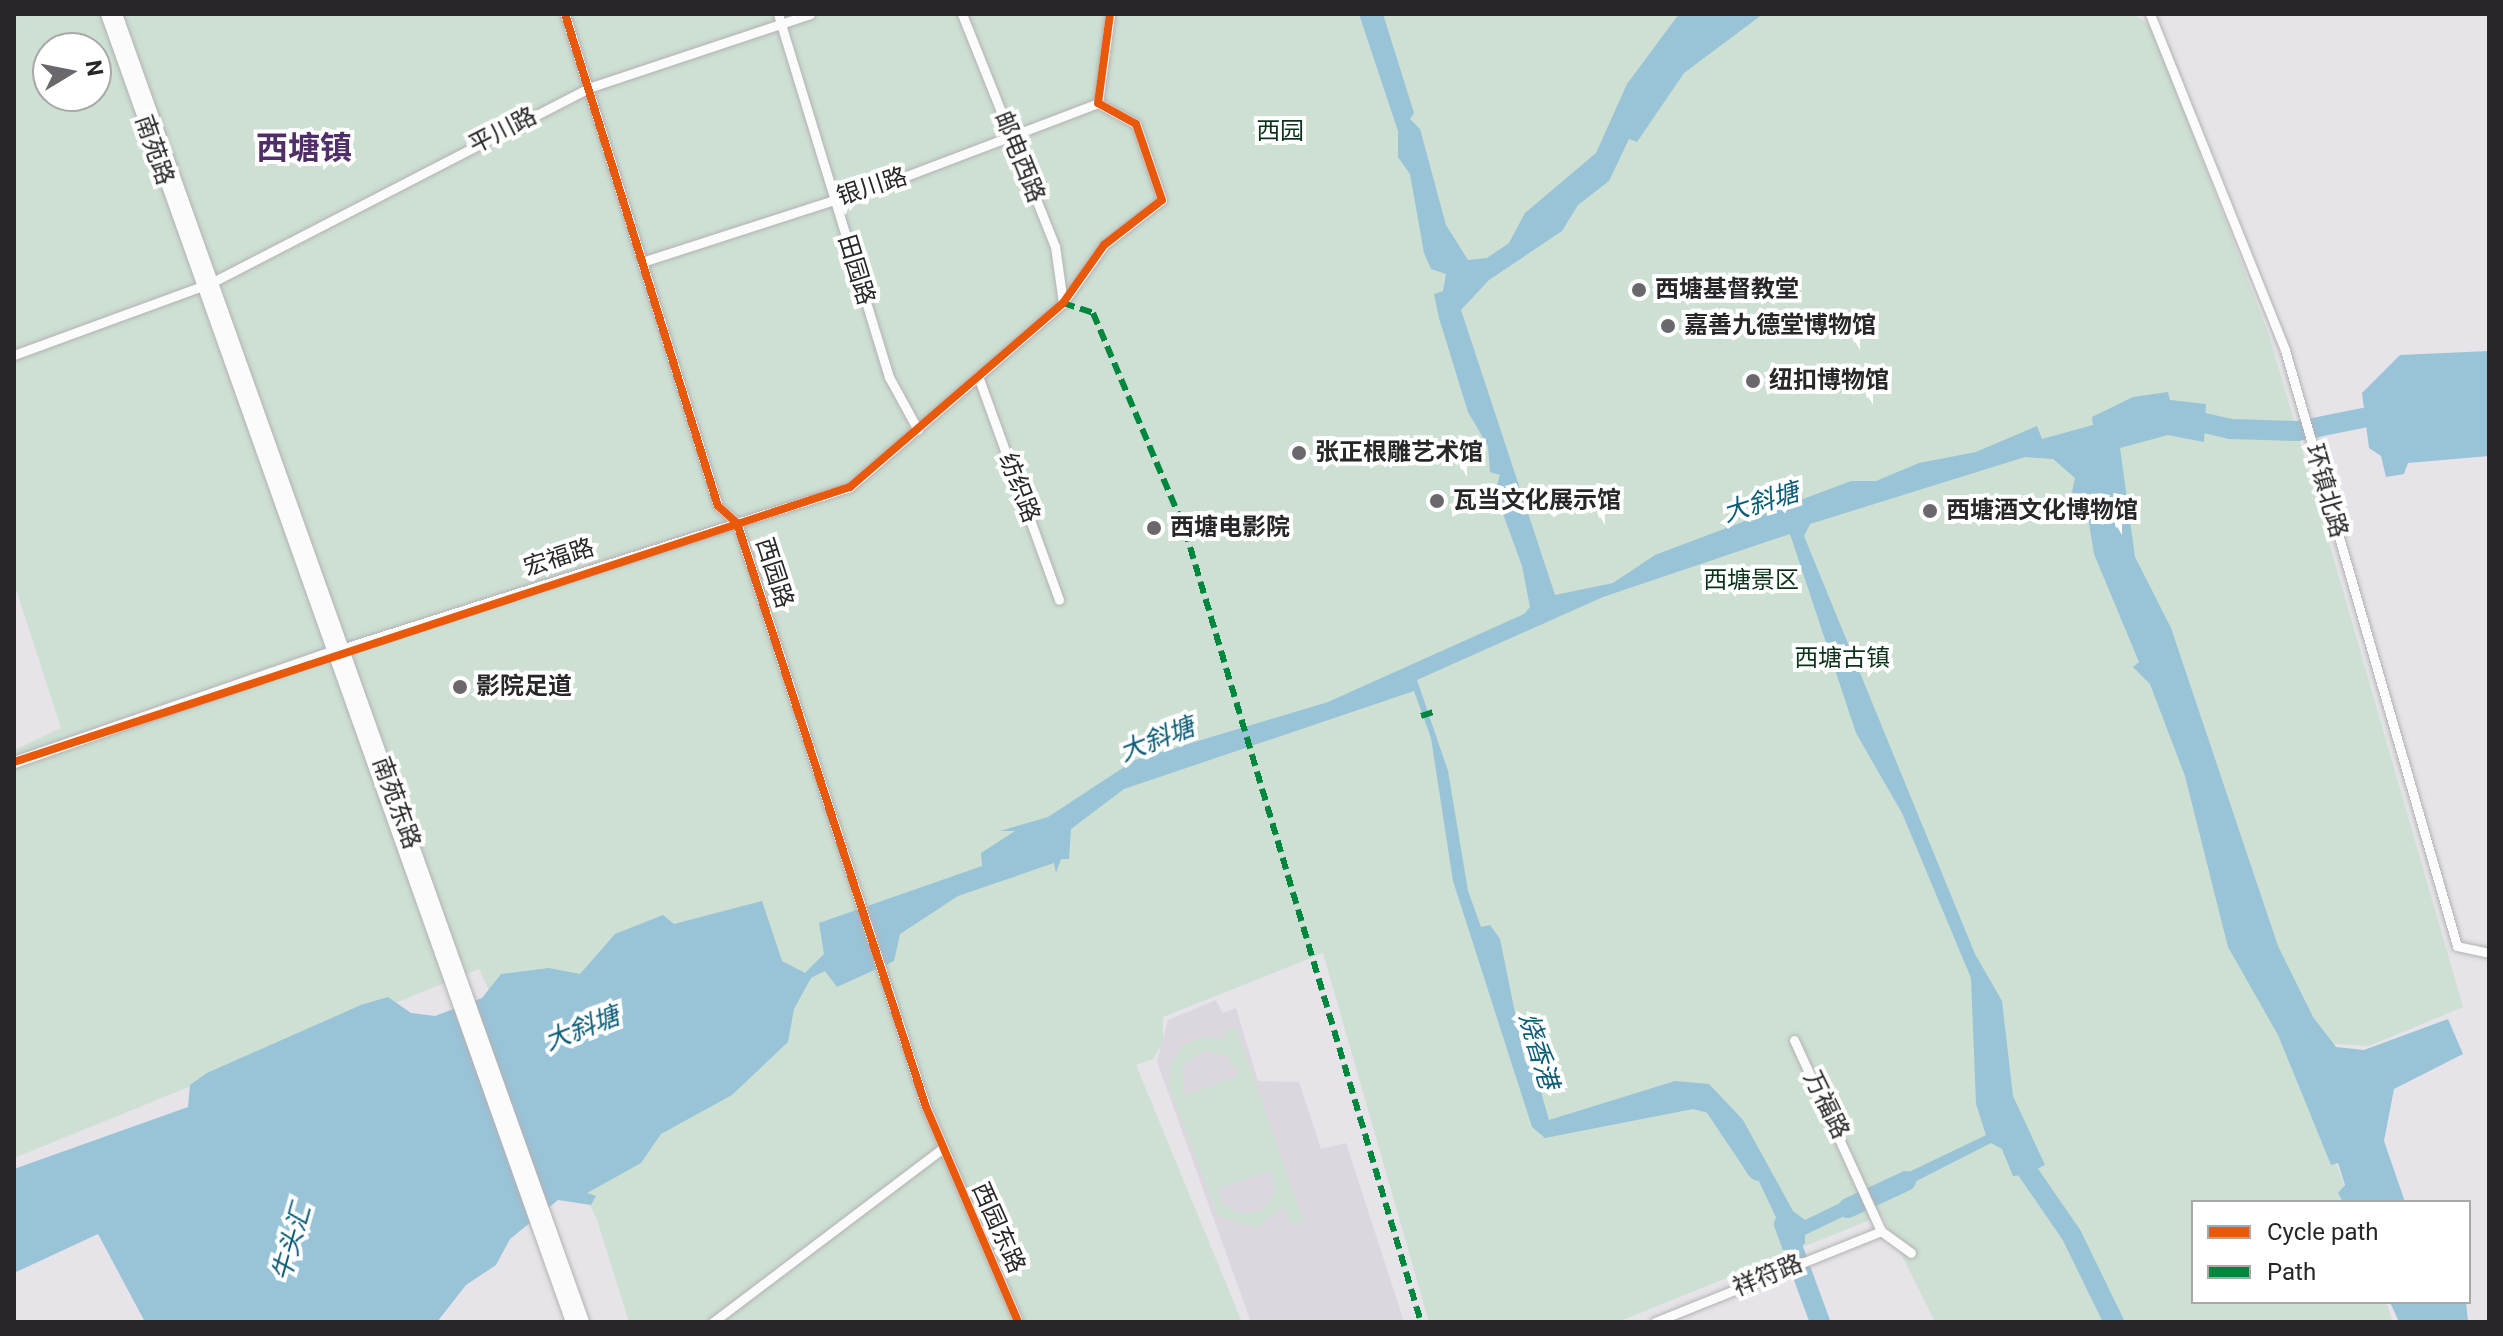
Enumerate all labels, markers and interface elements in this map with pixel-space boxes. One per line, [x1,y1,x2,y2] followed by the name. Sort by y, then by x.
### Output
[32,32,112,112] north arrow
[80,58,108,78] text: N
[464,102,542,160] street label: 平川路
[988,107,1050,207] street label: 邮电西路
[129,111,179,189] street label: 南苑路
[1256,118,1304,146] park label: 西园
[256,129,352,167] district label: 西塘镇
[833,162,911,212] street label: 银川路
[832,231,880,309] street label: 田园路
[1655,276,1799,304] place label: 西塘基督教堂
[1630,281,1648,299] marker: 西塘基督教堂
[1684,312,1876,340] place label: 嘉善九德堂博物馆
[1659,317,1677,335] marker: 嘉善九德堂博物馆
[1769,367,1889,395] place label: 纽扣博物馆
[1744,372,1762,390] marker: 纽扣博物馆
[1315,439,1483,467] place label: 张正根雕艺术馆
[2299,441,2353,541] street label: 环镇北路
[1290,444,1308,462] marker: 张正根雕艺术馆
[993,449,1045,527] street label: 纺织路
[1719,477,1803,529] water label: 大斜塘
[1453,487,1621,515] place label: 瓦当文化展示馆
[1428,492,1446,510] marker: 瓦当文化展示馆
[1946,497,2138,525] place label: 西塘酒文化博物馆
[1921,502,1939,520] marker: 西塘酒文化博物馆
[1170,514,1290,542] place label: 西塘电影院
[1145,519,1163,537] marker: 西塘电影院
[520,533,598,583] street label: 宏福路
[749,534,799,612] street label: 西园路
[1703,567,1799,595] park label: 西塘景区
[1794,645,1890,673] park label: 西塘古镇
[476,673,572,701] place label: 影院足道
[451,678,469,696] marker: 影院足道
[1115,711,1199,769] water label: 大斜塘
[366,753,426,853] street label: 南苑东路
[540,1000,624,1058] water label: 大斜塘
[1512,1009,1564,1093] water label: 烧香港
[1797,1066,1855,1144] street label: 万福路
[965,1178,1031,1278] street label: 西园东路
[2191,1200,2471,1304] legend
[266,1201,318,1285] water label: 牛头汇
[2267,1218,2379,1246] text: Cycle path
[1729,1249,1807,1303] street label: 祥符路
[2267,1258,2316,1286] text: Path

